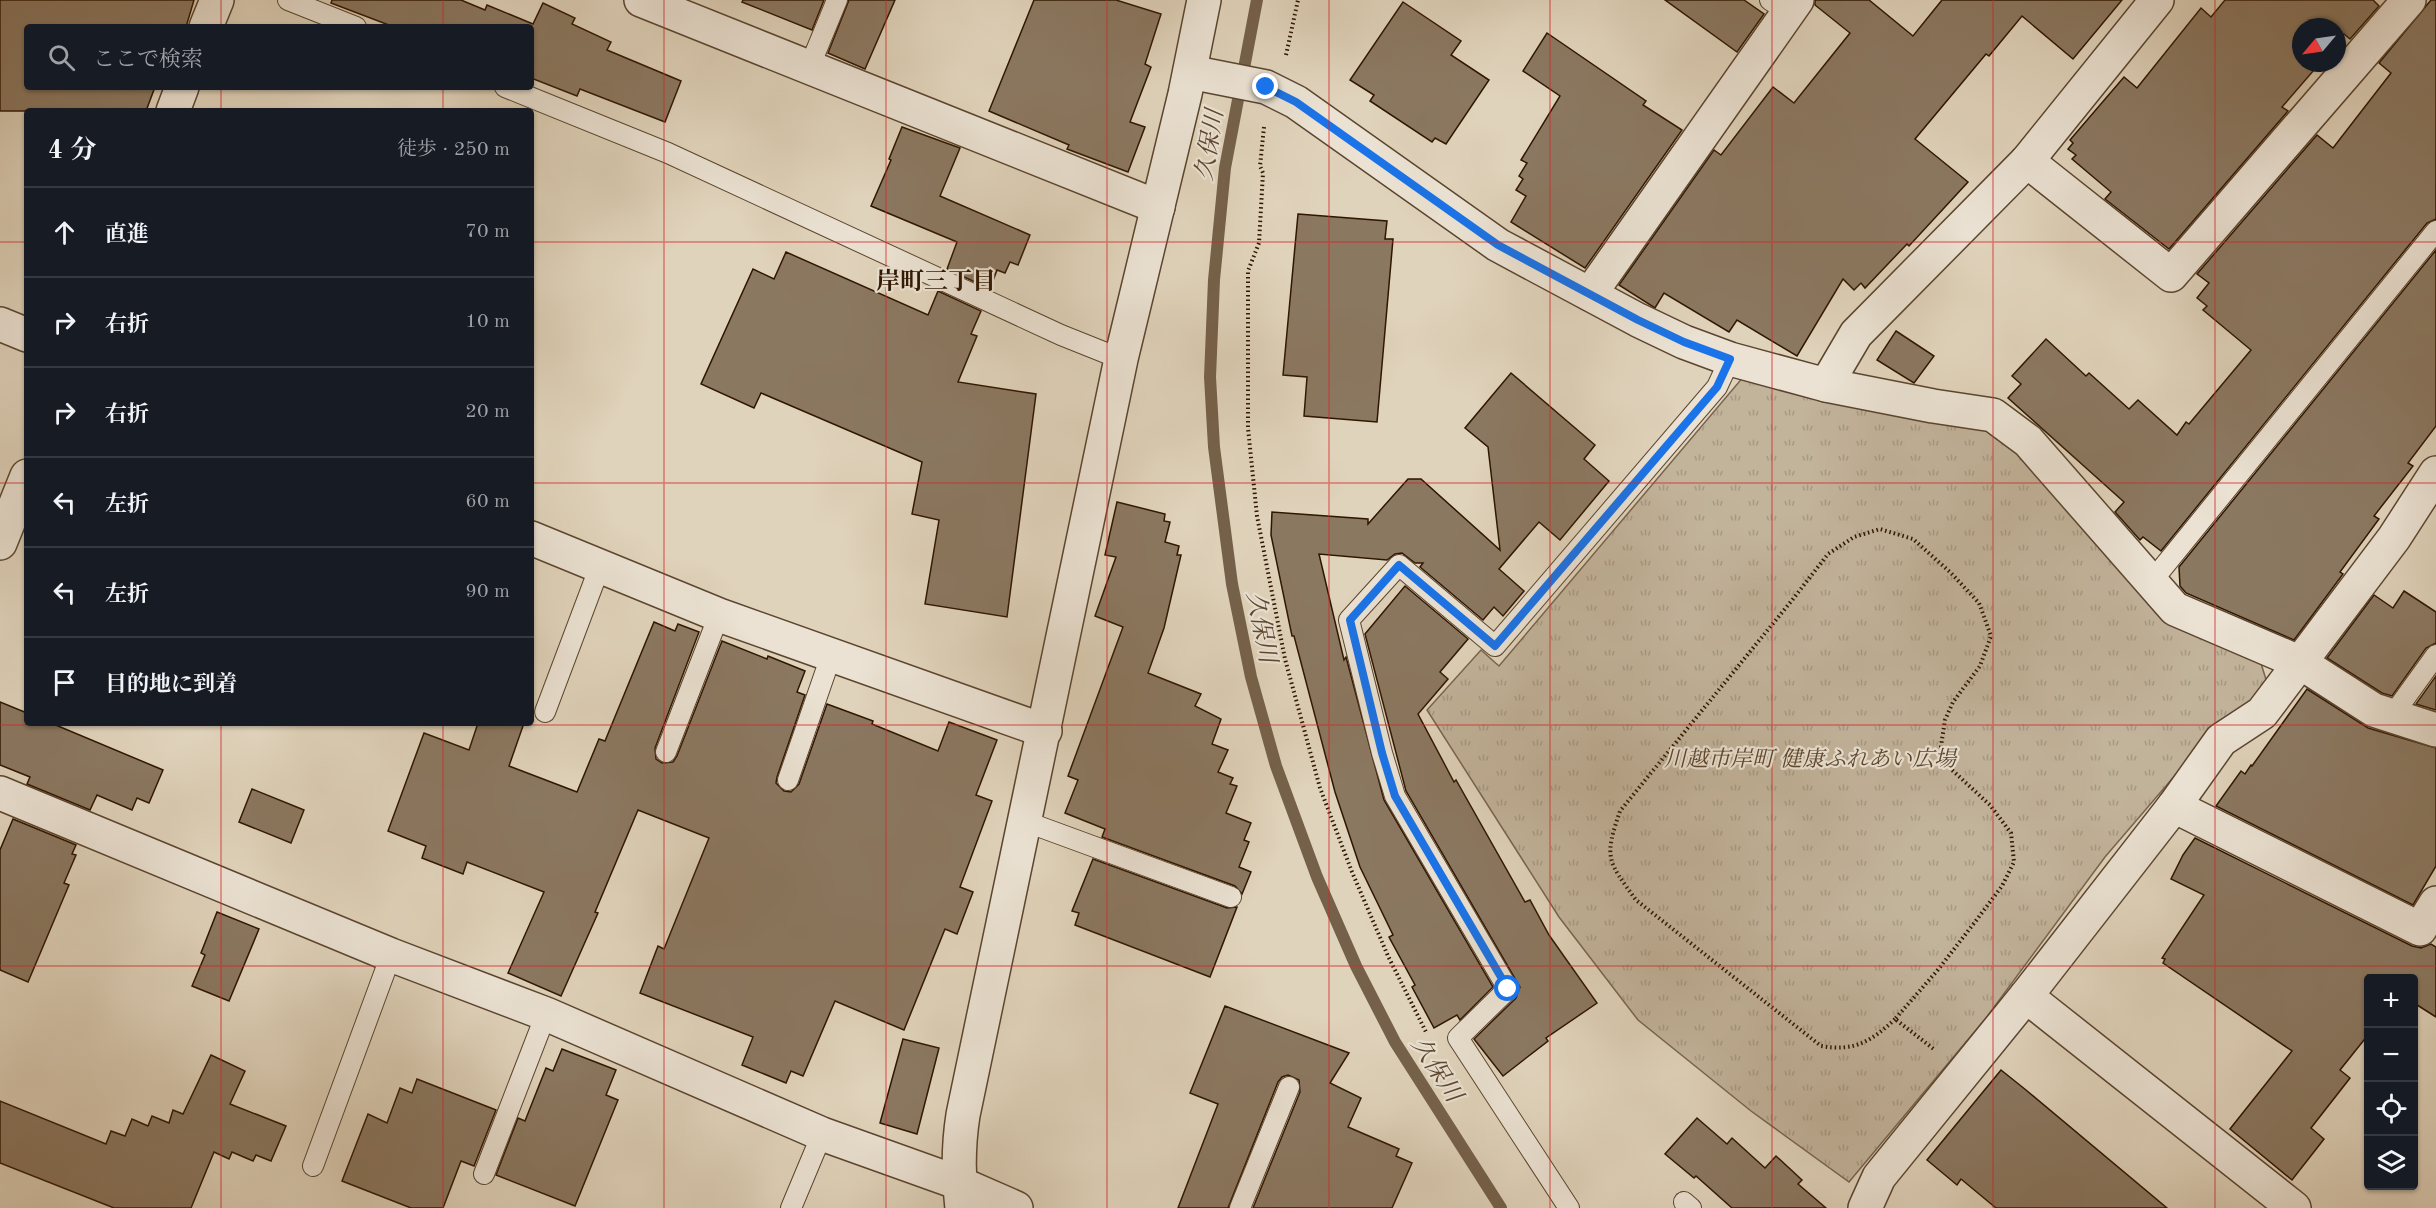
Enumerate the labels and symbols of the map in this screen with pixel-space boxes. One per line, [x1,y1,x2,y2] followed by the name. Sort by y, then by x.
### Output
[2292,18,2346,72] north arrow
[1252,73,1278,99] route end
[1191,104,1229,183] water label: 久保川
[876,268,996,295] district label: 岸町三丁目
[1241,589,1282,668] water label: 久保川
[1664,747,1958,771] park label: 川越市岸町 健康ふれあい広場
[1494,975,1520,1001] route start
[1406,1032,1469,1109] water label: 久保川

